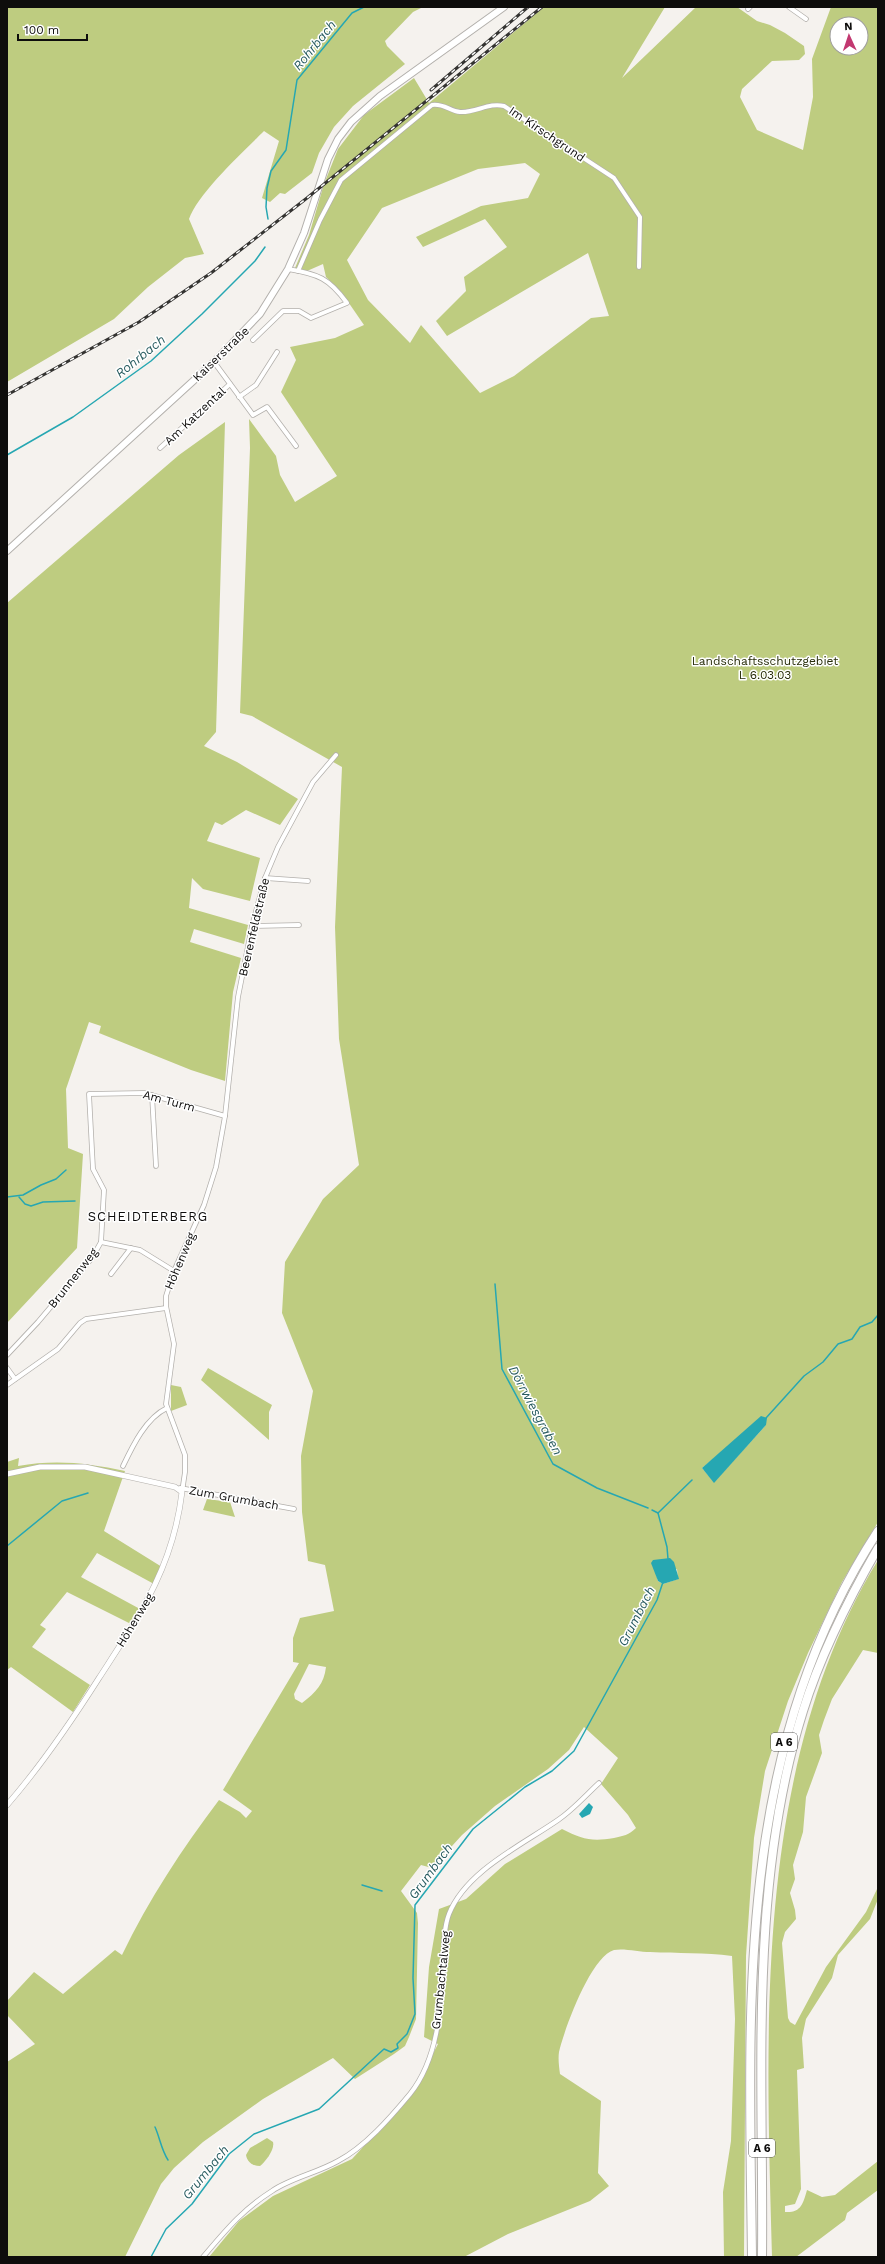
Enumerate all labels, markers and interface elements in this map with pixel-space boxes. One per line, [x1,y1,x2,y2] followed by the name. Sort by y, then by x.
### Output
[18,16,87,42] scale bar
[829,16,869,56] north arrow
[290,17,339,73] water label: Rohrbach
[844,20,853,33] text: N
[24,23,59,37] text: 100 m
[506,103,588,165] street label: Im Kirschgrund
[190,324,252,384] street label: Kaiserstraße
[112,332,168,381] water label: Rohrbach
[161,384,229,448] street label: Am Katzental
[692,654,838,682] park label: Landschaftsschutzgebiet L 6.03.03
[236,876,272,978] street label: Beerenfeldstraße
[141,1087,197,1115] street label: Am Turm
[88,1209,208,1224] district label: SCHEIDTERBERG
[162,1230,199,1292] street label: Höhenweg
[45,1245,101,1311] street label: Brunnenweg
[506,1363,565,1458] water label: Dörrwiesgraben
[188,1483,280,1513] street label: Zum Grumbach
[615,1584,658,1649] water label: Grumbach
[113,1590,157,1650] street label: Höhenweg
[771,1733,797,1751] road number: A 6
[405,1840,456,1902] water label: Grumbach
[429,1929,453,2030] street label: Grumbachtalweg
[749,2139,775,2157] road number: A 6
[179,2142,232,2202] water label: Grumbach

